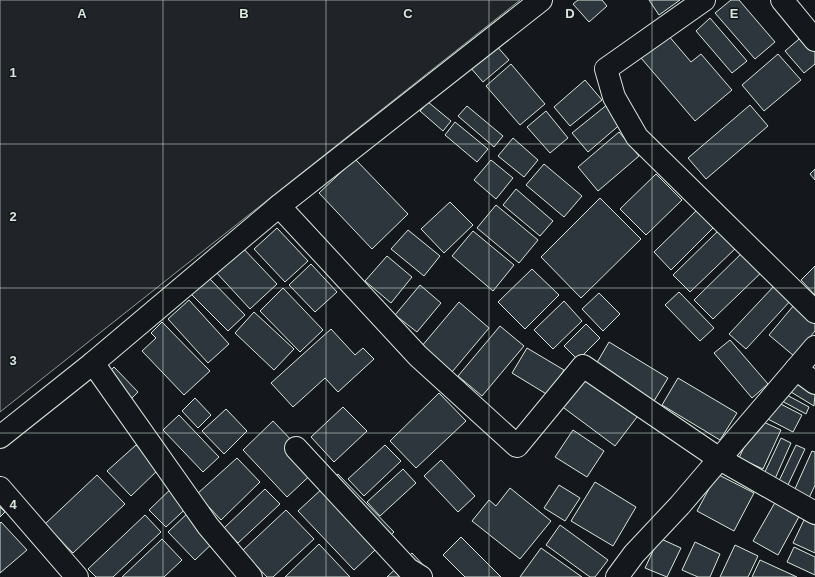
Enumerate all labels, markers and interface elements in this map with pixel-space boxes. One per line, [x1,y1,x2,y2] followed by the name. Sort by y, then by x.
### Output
[77,6,87,21] text: A
[239,6,249,21] text: B
[403,6,413,21] text: C
[565,6,575,21] text: D
[730,6,739,21] text: E
[9,65,17,80] text: 1
[9,209,17,224] text: 2
[9,353,17,368] text: 3
[9,497,17,512] text: 4

